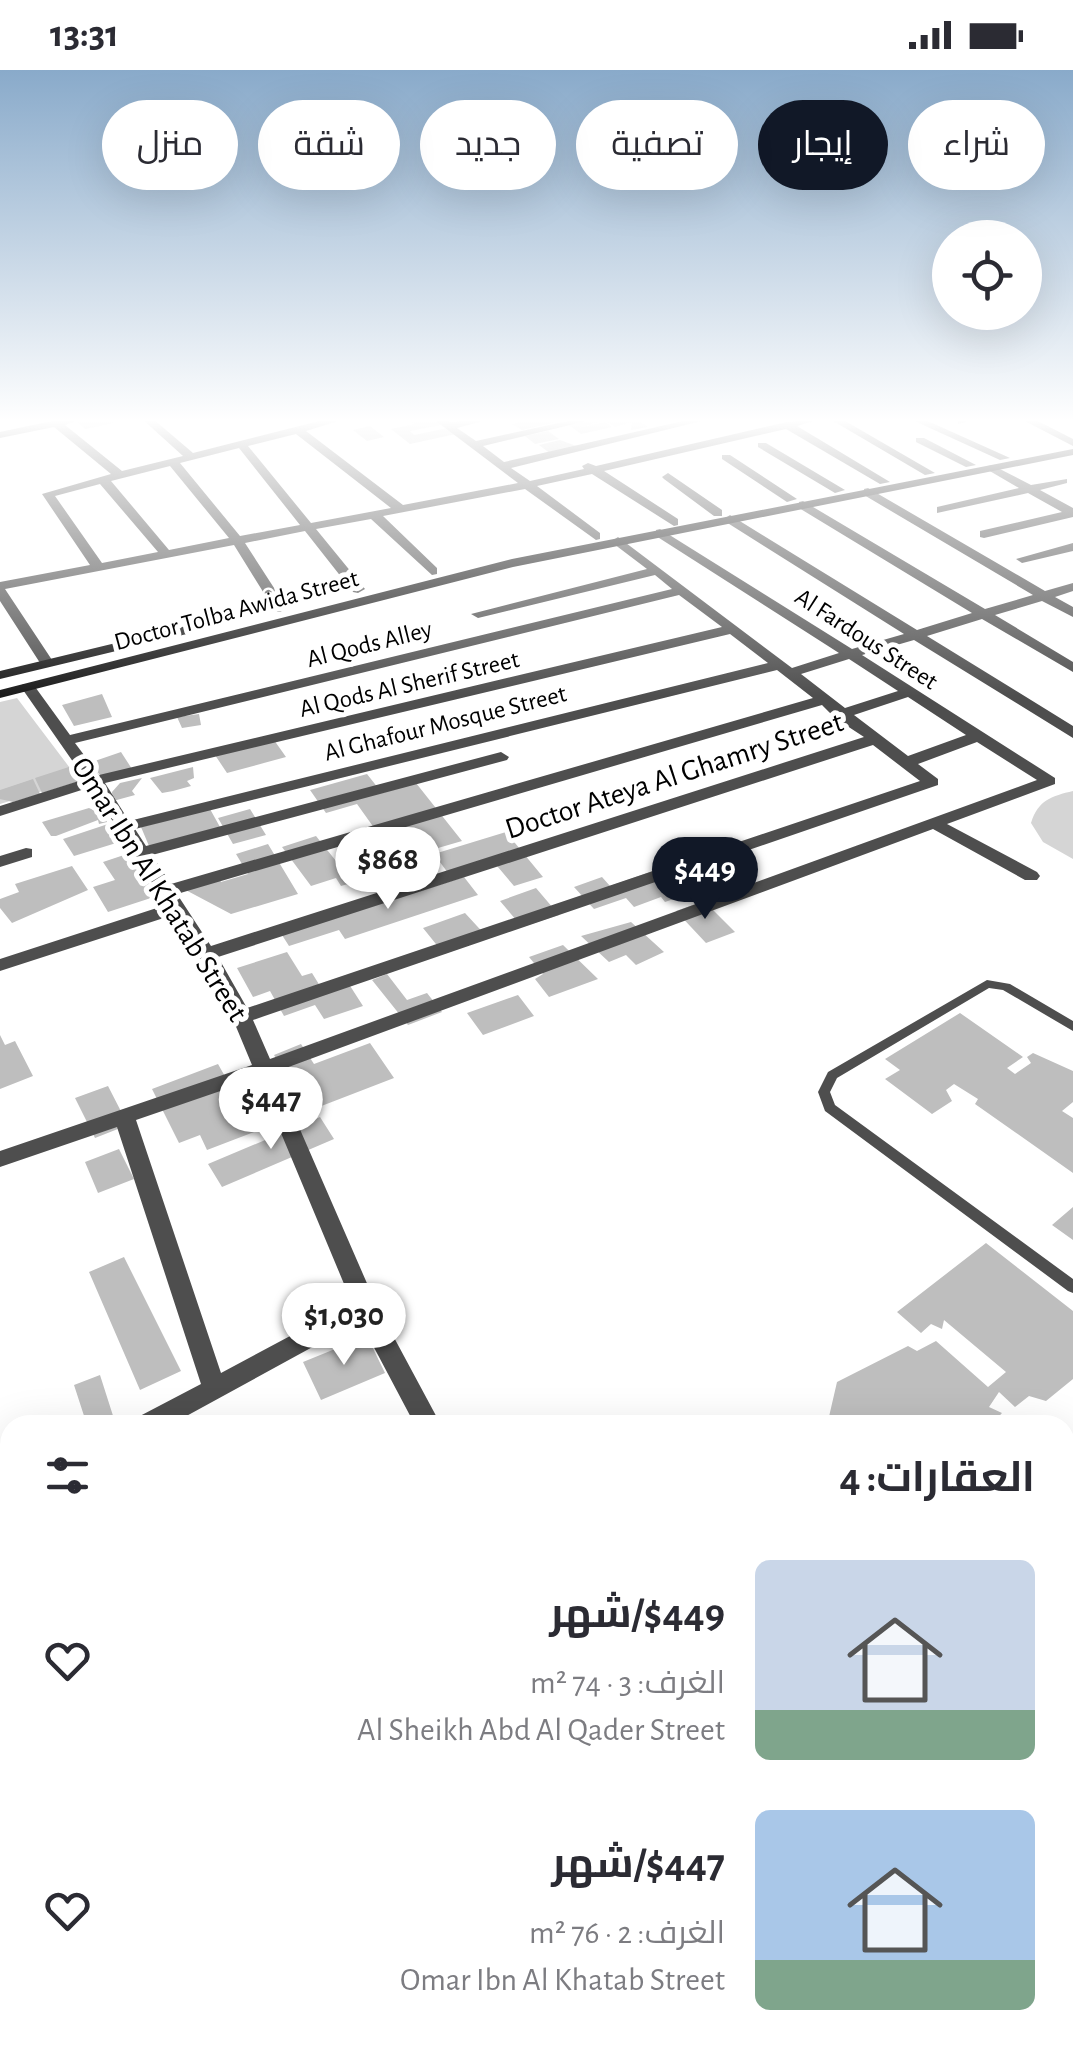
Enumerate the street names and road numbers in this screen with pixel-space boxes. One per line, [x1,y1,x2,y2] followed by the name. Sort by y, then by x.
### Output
[112,566,361,655] street label: Doctor Tolba Awida Street
[790,584,942,695] street label: Al Fardous Street
[304,617,435,672] street label: Al Qods Alley
[297,647,522,722] street label: Al Qods Al Sherif Street
[322,681,569,766] street label: Al Ghafour Mosque Street
[502,707,847,845] street label: Doctor Ateya Al Ghamry Street
[66,752,253,1027] street label: Omar Ibn Al Khatab Street

